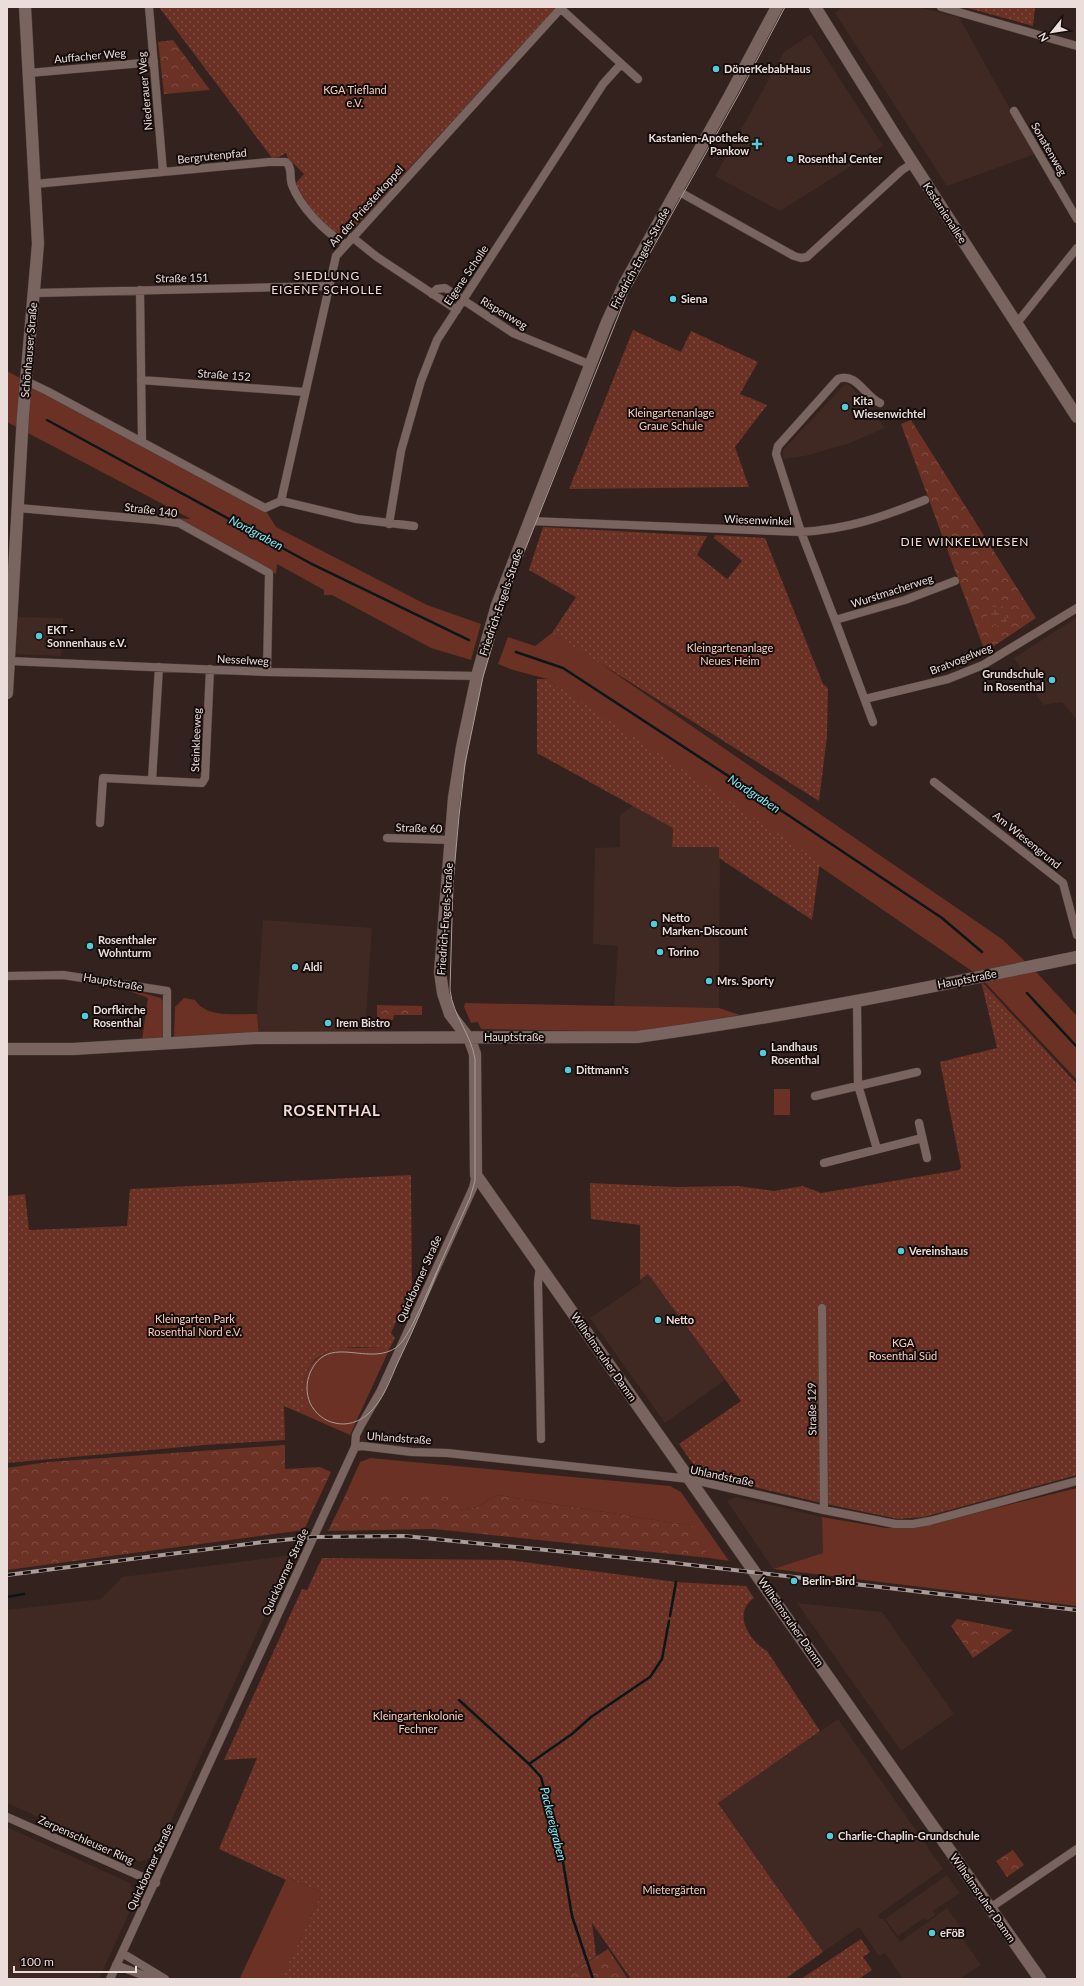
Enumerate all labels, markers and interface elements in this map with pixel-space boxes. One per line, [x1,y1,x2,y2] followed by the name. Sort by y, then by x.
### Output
[1032,12,1072,52] north arrow
[1035,30,1051,44] text: N
[53,46,127,65] street label: Auffacher Weg
[135,51,154,131] street label: Niederauer Weg
[724,62,811,75] place label: DönerKebabHaus
[711,64,721,74] marker: DönerKebabHaus
[323,83,387,109] park label: KGA Tiefland e.V.
[1029,120,1070,178] street label: Sonatenweg
[648,131,749,157] place label: Kastanien-Apotheke Pankow
[752,139,762,149] marker: Kastanien-Apotheke Pankow
[176,145,247,166] street label: Bergrutenpfad
[798,152,883,165] place label: Rosenthal Center
[785,154,795,164] marker: Rosenthal Center
[326,162,405,249] street label: An der Priesterkoppel
[921,180,970,246] street label: Kastanienallee
[607,205,672,311] street label: Friedrich-Engels-Straße
[441,242,491,307] street label: Eigene Scholle
[271,268,383,297] district label: SIEDLUNG EIGENE SCHOLLE
[155,271,209,284] street label: Straße 151
[681,292,707,305] place label: Siena
[478,294,530,332] street label: Rispenweg
[668,294,678,304] marker: Siena
[18,301,39,398] street label: Schönhauser Straße
[197,366,251,383] street label: Straße 152
[853,394,926,420] place label: Kita Wiesenwichtel
[840,402,850,412] marker: Kita Wiesenwichtel
[628,406,715,432] park label: Kleingartenanlage Graue Schule
[124,500,179,519] street label: Straße 140
[227,512,286,553] water label: Nordgraben
[724,512,792,527] street label: Wiesenwinkel
[901,534,1029,549] district label: DIE WINKELWIESEN
[476,546,525,657] street label: Friedrich-Engels-Straße
[849,571,935,610] street label: Wurstmacherweg
[47,623,127,649] place label: EKT - Sonnenhaus e.V.
[34,631,44,641] marker: EKT - Sonnenhaus e.V.
[928,640,994,677] street label: Bratvogelweg
[687,641,774,667] park label: Kleingartenanlage Neues Heim
[217,652,270,667] street label: Nesselweg
[982,667,1044,693] place label: Grundschule in Rosenthal
[1047,675,1057,685] marker: Grundschule in Rosenthal
[188,707,203,772] street label: Steinkleeweg
[725,771,783,816] water label: Nordgraben
[991,808,1064,871] street label: Am Wiesengrund
[395,820,443,835] street label: Straße 60
[434,862,455,976] street label: Friedrich-Engels-Straße
[662,911,748,937] place label: Netto Marken-Discount
[649,919,659,929] marker: Netto Marken-Discount
[98,933,157,959] place label: Rosenthaler Wohnturm
[85,941,95,951] marker: Rosenthaler Wohnturm
[668,945,699,958] place label: Torino
[655,947,665,957] marker: Torino
[302,960,323,973] place label: Aldi
[290,962,300,972] marker: Aldi
[936,966,998,991] street label: Hauptstraße
[82,970,144,993] street label: Hauptstraße
[717,974,774,987] place label: Mrs. Sporty
[704,976,714,986] marker: Mrs. Sporty
[93,1003,146,1029] place label: Dorfkirche Rosenthal
[80,1011,90,1021] marker: Dorfkirche Rosenthal
[336,1016,390,1029] place label: Irem Bistro
[323,1018,333,1028] marker: Irem Bistro
[484,1030,544,1043] street label: Hauptstraße
[771,1040,820,1066] place label: Landhaus Rosenthal
[758,1048,768,1058] marker: Landhaus Rosenthal
[576,1063,629,1076] place label: Dittmann's
[563,1065,573,1075] marker: Dittmann's
[283,1101,381,1119] district label: ROSENTHAL
[393,1233,444,1325] street label: Quickborner Straße
[908,1244,968,1257] place label: Vereinshaus
[896,1246,906,1256] marker: Vereinshaus
[569,1310,640,1404] street label: Wilhelmsruher Damm
[148,1312,242,1338] park label: Kleingarten Park Rosenthal Nord e.V.
[666,1313,694,1326] place label: Netto
[653,1315,663,1325] marker: Netto
[869,1336,937,1362] park label: KGA Rosenthal Süd
[805,1382,818,1436] street label: Straße 129
[366,1429,432,1446] street label: Uhlandstraße
[689,1462,755,1489] street label: Uhlandstraße
[259,1526,310,1617] street label: Quickborner Straße
[802,1574,855,1587] place label: Berlin-Bird
[756,1575,827,1669] street label: Wilhelmsruher Damm
[789,1576,799,1586] marker: Berlin-Bird
[373,1709,463,1735] park label: Kleingartenkolonie Fechner
[537,1785,570,1862] water label: Packereigraben
[36,1813,136,1867] street label: Zerpenschleuser Ring
[124,1821,175,1912] street label: Quickborner Straße
[838,1829,980,1842] place label: Charlie-Chaplin-Grundschule
[825,1831,835,1841] marker: Charlie-Chaplin-Grundschule
[948,1851,1019,1945] street label: Wilhelmsruher Damm
[642,1883,706,1896] park label: Mietergärten
[940,1926,965,1939] place label: eFöB
[927,1928,937,1938] marker: eFöB
[14,1948,136,1974] scale bar
[20,1954,54,1969] text: 100 m

